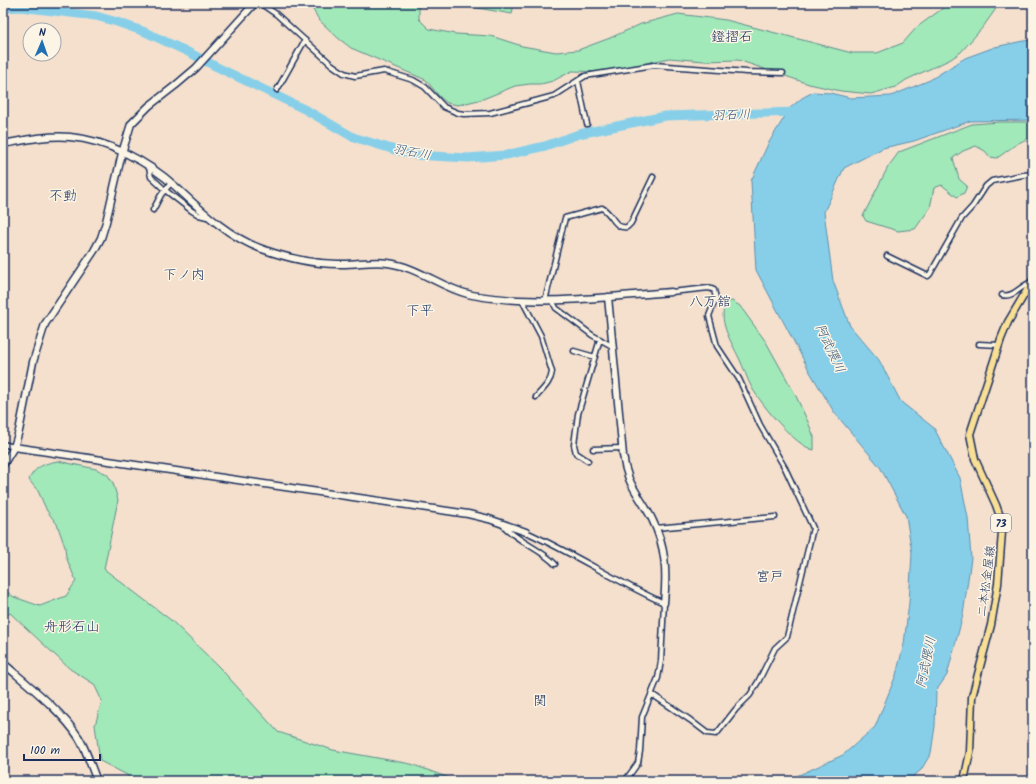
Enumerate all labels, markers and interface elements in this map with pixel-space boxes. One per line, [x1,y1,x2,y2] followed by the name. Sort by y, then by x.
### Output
[22,22,62,62] north arrow
[39,24,46,42] text: N
[711,26,753,48] district label: 鐙摺石
[711,104,751,127] water label: 羽石川
[391,138,433,167] water label: 羽石川
[49,185,77,207] district label: 不動
[163,264,205,286] district label: 下ノ内
[689,291,731,313] district label: 八万舘
[406,300,434,322] district label: 下平
[809,321,850,377] water label: 阿武隈川
[991,514,1011,532] road number: 73
[973,544,1000,618] street label: 二本松金屋線
[756,566,784,588] district label: 宮戸
[44,616,100,638] district label: 舟形石山
[911,635,942,690] water label: 阿武隈川
[533,690,547,712] district label: 関
[24,736,100,762] scale bar
[30,741,61,760] text: 100 m

